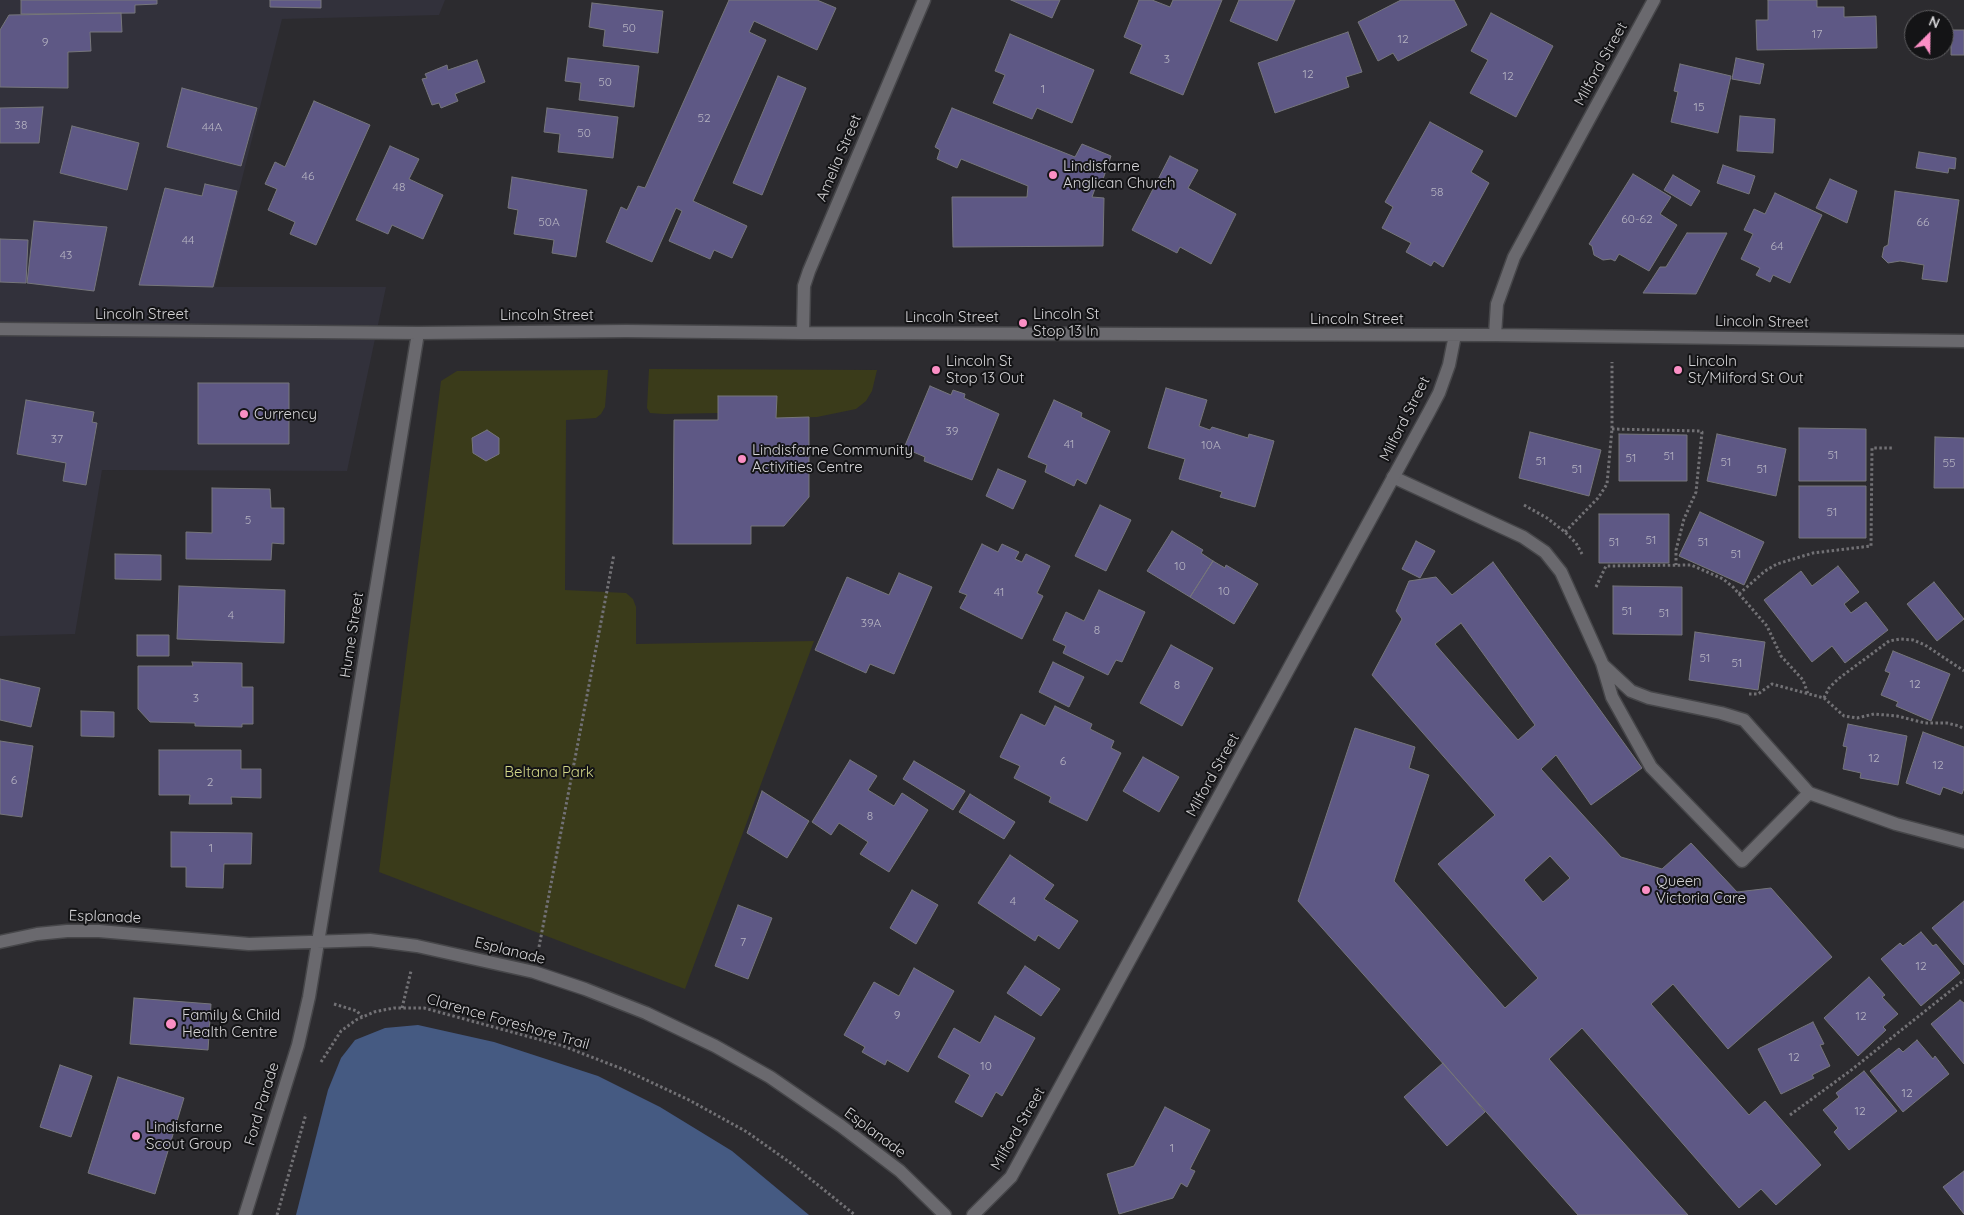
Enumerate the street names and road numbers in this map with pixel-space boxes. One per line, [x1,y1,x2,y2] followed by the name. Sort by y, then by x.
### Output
[1571,19,1631,109] street label: Milford Street
[813,112,865,204] street label: Amelia Street
[95,305,189,323] street label: Lincoln Street
[500,306,594,324] street label: Lincoln Street
[905,308,999,326] street label: Lincoln Street
[1310,310,1404,328] street label: Lincoln Street
[1715,312,1809,332] street label: Lincoln Street
[1376,374,1434,464] street label: Milford Street
[336,591,368,679] street label: Hume Street
[1183,730,1243,820] street label: Milford Street
[68,907,142,927] street label: Esplanade
[473,933,547,969] street label: Esplanade
[424,990,592,1054] street label: Clarence Foreshore Trail
[241,1060,283,1148] street label: Ford Parade
[987,1084,1049,1174] street label: Milford Street
[841,1104,909,1162] street label: Esplanade

